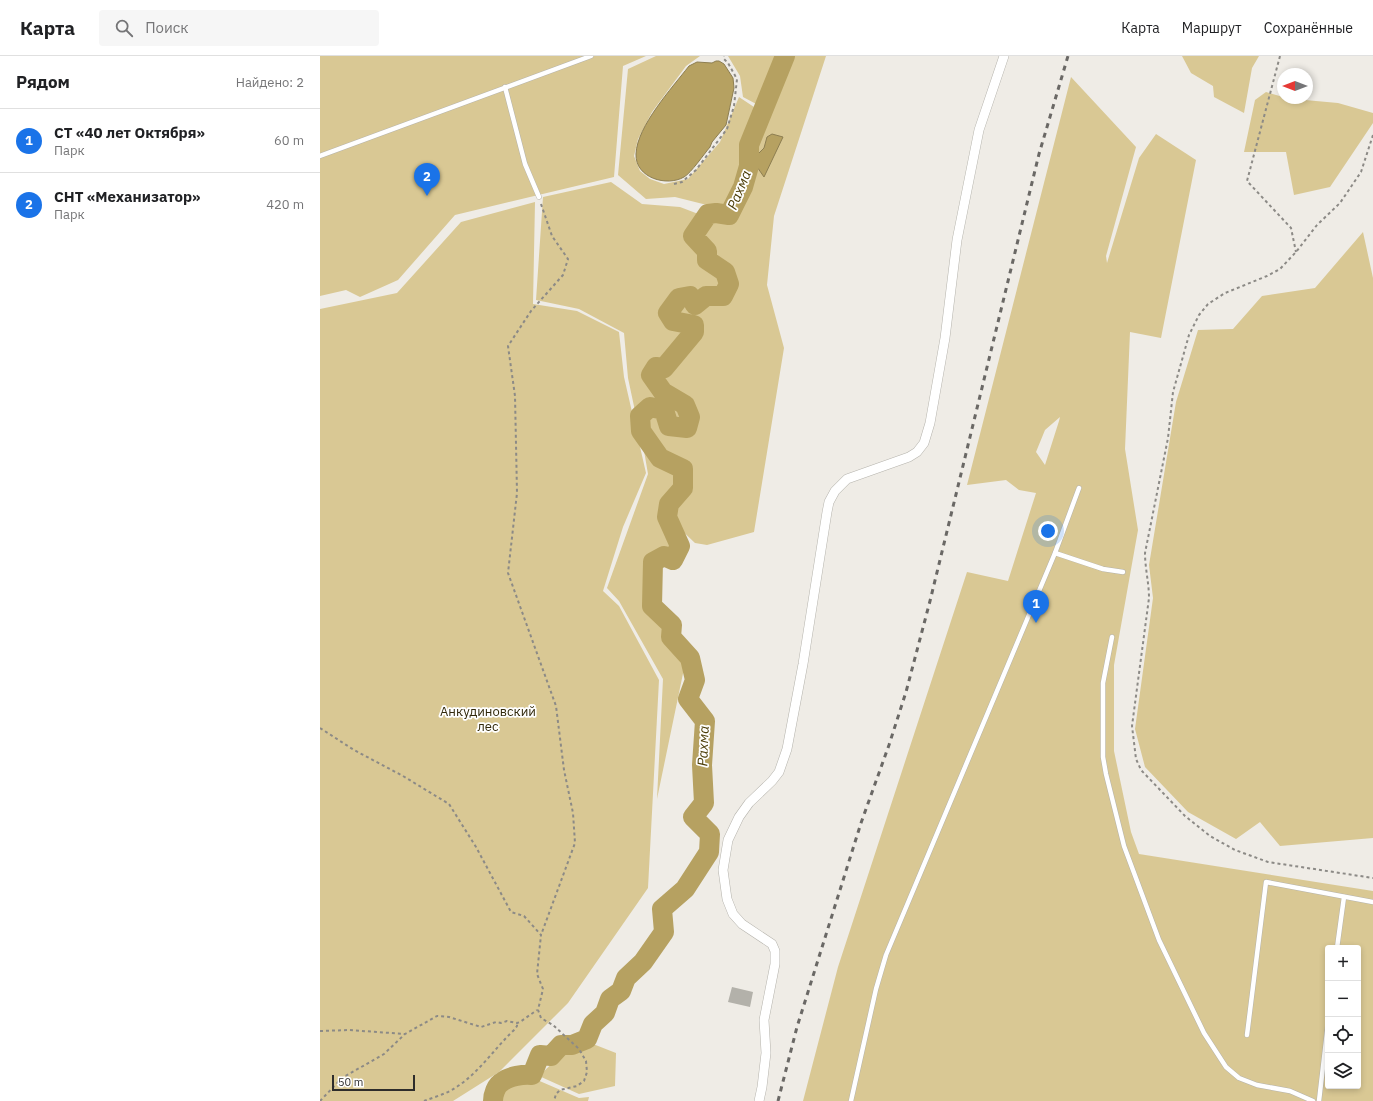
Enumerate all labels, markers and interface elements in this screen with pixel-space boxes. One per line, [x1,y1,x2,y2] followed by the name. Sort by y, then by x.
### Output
[99,10,379,46] search box
[20,16,75,40] text: Карта
[113,17,135,39] icon: search
[145,18,189,37] text: Поиск
[1121,19,1160,37] text: Карта
[1182,19,1242,37] text: Маршрут
[1264,19,1353,37] text: Сохранённые
[1277,68,1313,104] north arrow
[16,71,70,93] text: Рядом
[236,74,304,91] text: Найдено: 2
[54,123,205,142] text: СТ «40 лет Октября»
[25,132,33,149] text: 1
[274,132,304,149] text: 60 m
[54,142,85,159] text: Парк
[414,163,440,196] pin: 2
[723,168,755,212] water label: Рахма
[54,187,200,206] text: СНТ «Механизатор»
[25,196,33,213] text: 2
[266,196,304,213] text: 420 m
[54,206,85,223] text: Парк
[1038,521,1058,541] your location
[1023,590,1049,623] pin: 1
[440,703,536,735] park label: Анкудиновский лес
[693,725,713,767] water label: Рахма
[1325,945,1361,1089] map controls
[1325,945,1361,981] button: +
[1325,981,1361,1017] button: −
[1325,1017,1361,1053] button: locate
[1325,1053,1361,1089] button: layers
[332,1073,415,1092] scale bar
[338,1075,363,1089] text: 50 m

